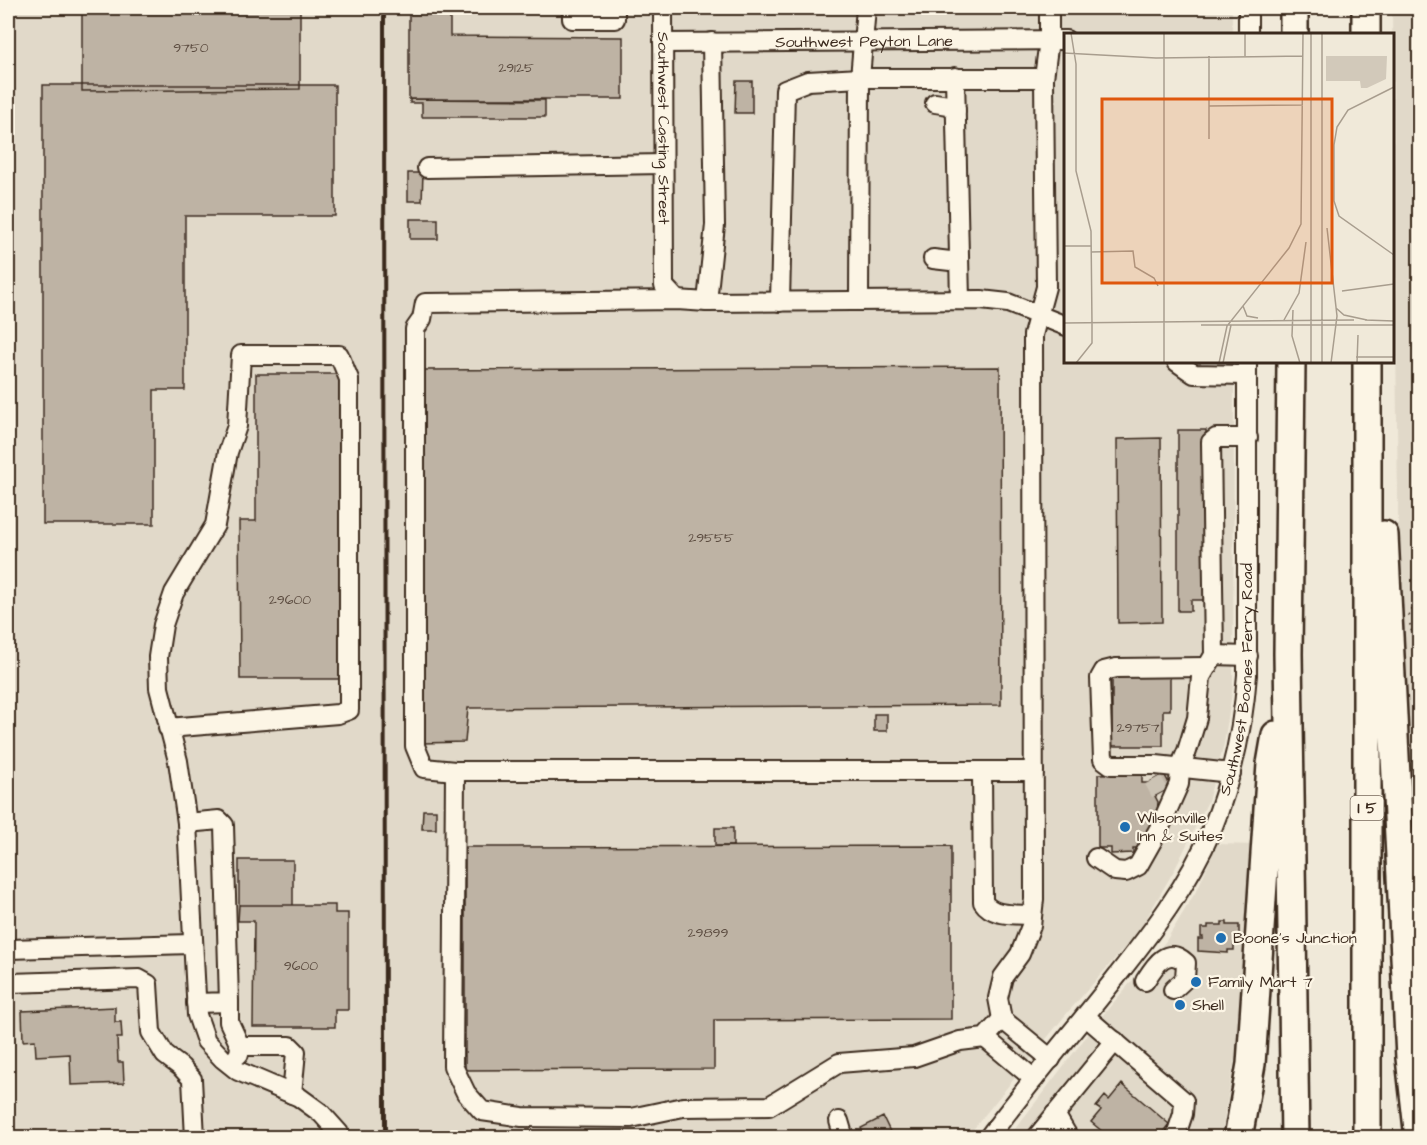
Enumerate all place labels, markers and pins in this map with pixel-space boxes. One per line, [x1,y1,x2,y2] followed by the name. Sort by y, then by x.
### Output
[1137,807,1223,847] place label: Wilsonville Inn & Suites
[1118,820,1132,834] marker: Wilsonville Inn & Suites
[1233,927,1357,949] place label: Boone's Junction
[1214,931,1228,945] marker: Boone's Junction
[1208,971,1313,994] place label: Family Mart 7
[1189,975,1203,989] marker: Family Mart 7
[1192,994,1224,1016] place label: Shell
[1173,998,1187,1012] marker: Shell

